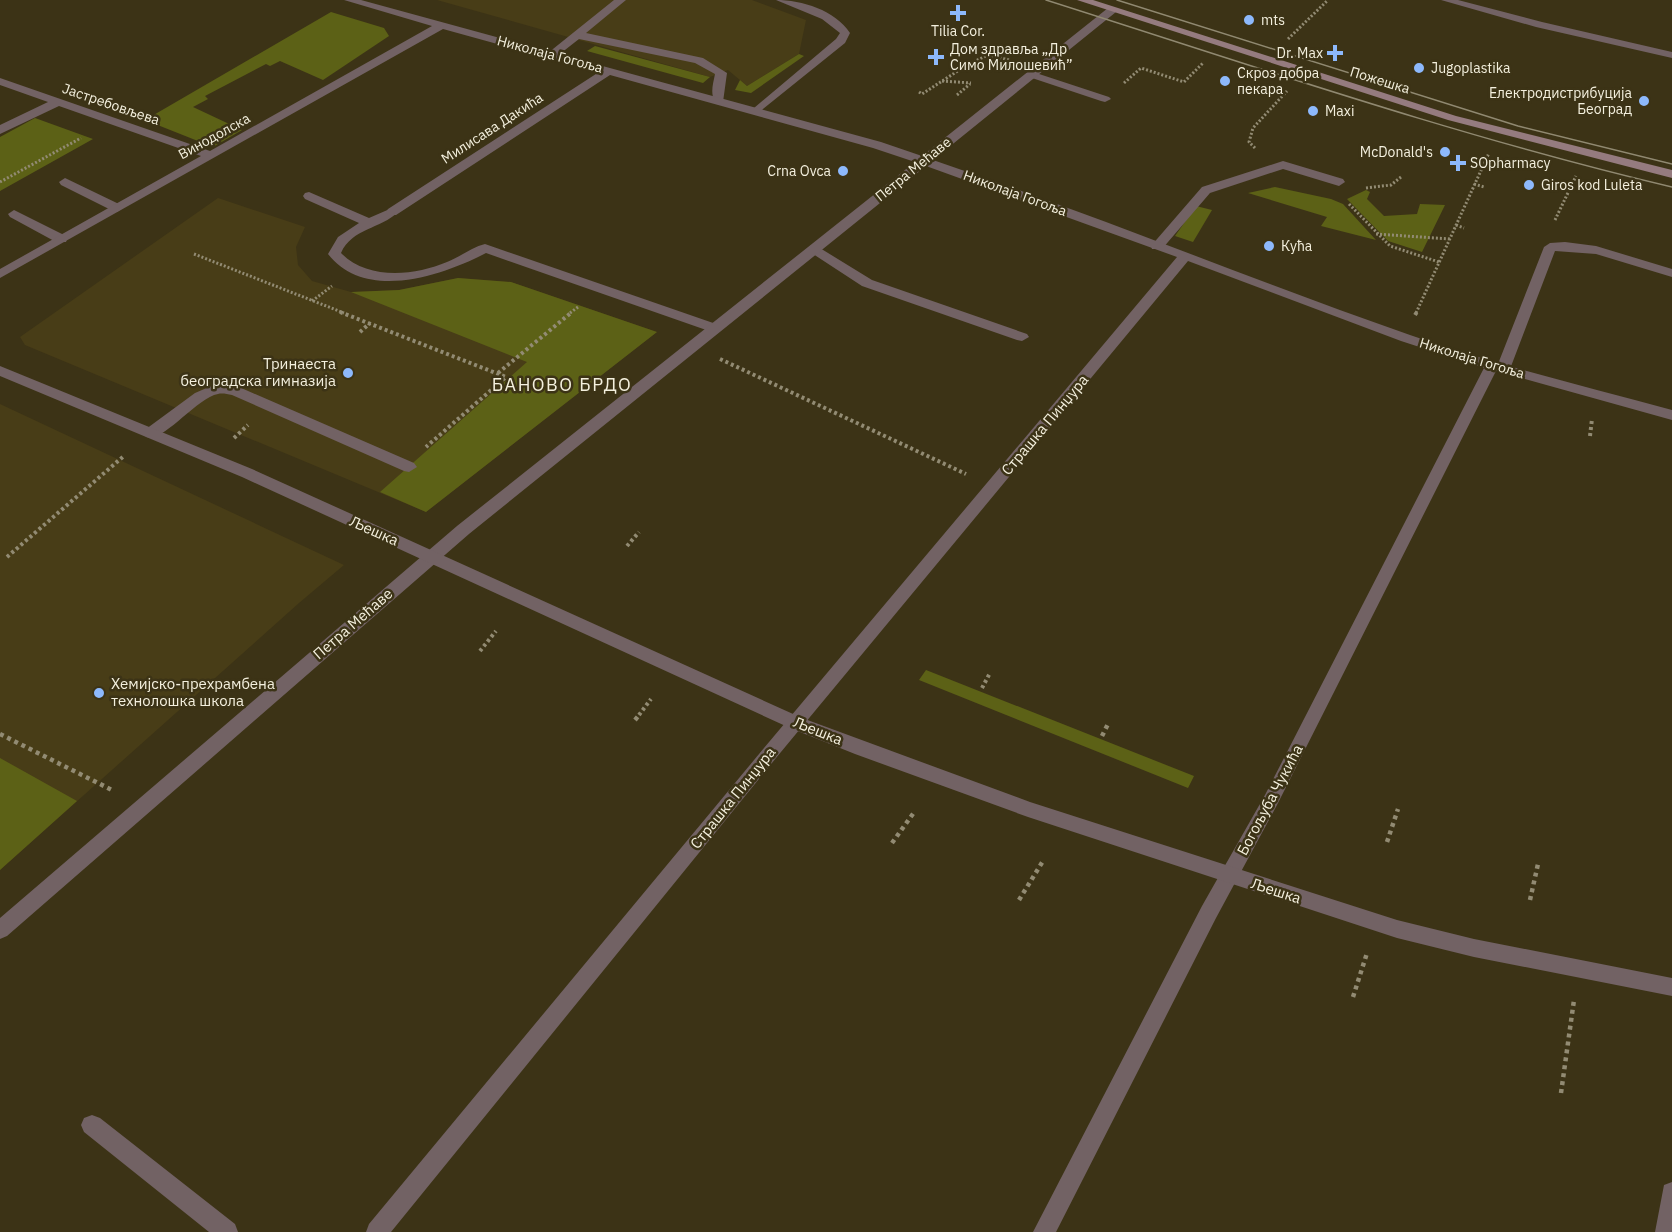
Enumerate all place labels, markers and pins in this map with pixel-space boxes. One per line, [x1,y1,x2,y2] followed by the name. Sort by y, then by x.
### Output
[951,6,965,20] marker: Tilia Cor.
[1261,11,1285,29] place label: mts
[1242,13,1256,27] marker: mts
[931,22,985,40] place label: Tilia Cor.
[950,40,1073,74] place label: Дом здравља „Др Симо Милошевић”
[1277,44,1323,62] place label: Dr. Max
[1328,46,1342,60] marker: Dr. Max
[927,48,945,66] marker: Дом здравља „Др Симо Милошевић”
[1431,59,1511,77] place label: Jugoplastika
[1412,61,1426,75] marker: Jugoplastika
[1237,64,1320,98] place label: Скроз добра пекара
[1218,74,1232,88] marker: Скроз добра пекара
[1489,84,1633,118] place label: Електродистрибуција Београд
[1637,94,1651,108] marker: Електродистрибуција Београд
[1325,102,1354,120] place label: Maxi
[1306,104,1320,118] marker: Maxi
[1360,143,1433,161] place label: McDonald's
[1438,145,1452,159] marker: McDonald's
[1470,154,1550,172] place label: SOpharmacy
[1451,156,1465,170] marker: SOpharmacy
[767,162,832,180] place label: Crna Ovca
[836,164,850,178] marker: Crna Ovca
[1541,176,1643,194] place label: Giros kod Luleta
[1522,178,1536,192] marker: Giros kod Luleta
[1281,237,1313,255] place label: Кућа
[1262,239,1276,253] marker: Кућа
[180,354,336,390] place label: Тринаеста београдска гимназија
[341,366,355,380] marker: Тринаеста београдска гимназија
[111,674,275,710] place label: Хемијско-прехрамбена технолошка школа
[92,686,106,700] marker: Хемијско-прехрамбена технолошка школа

